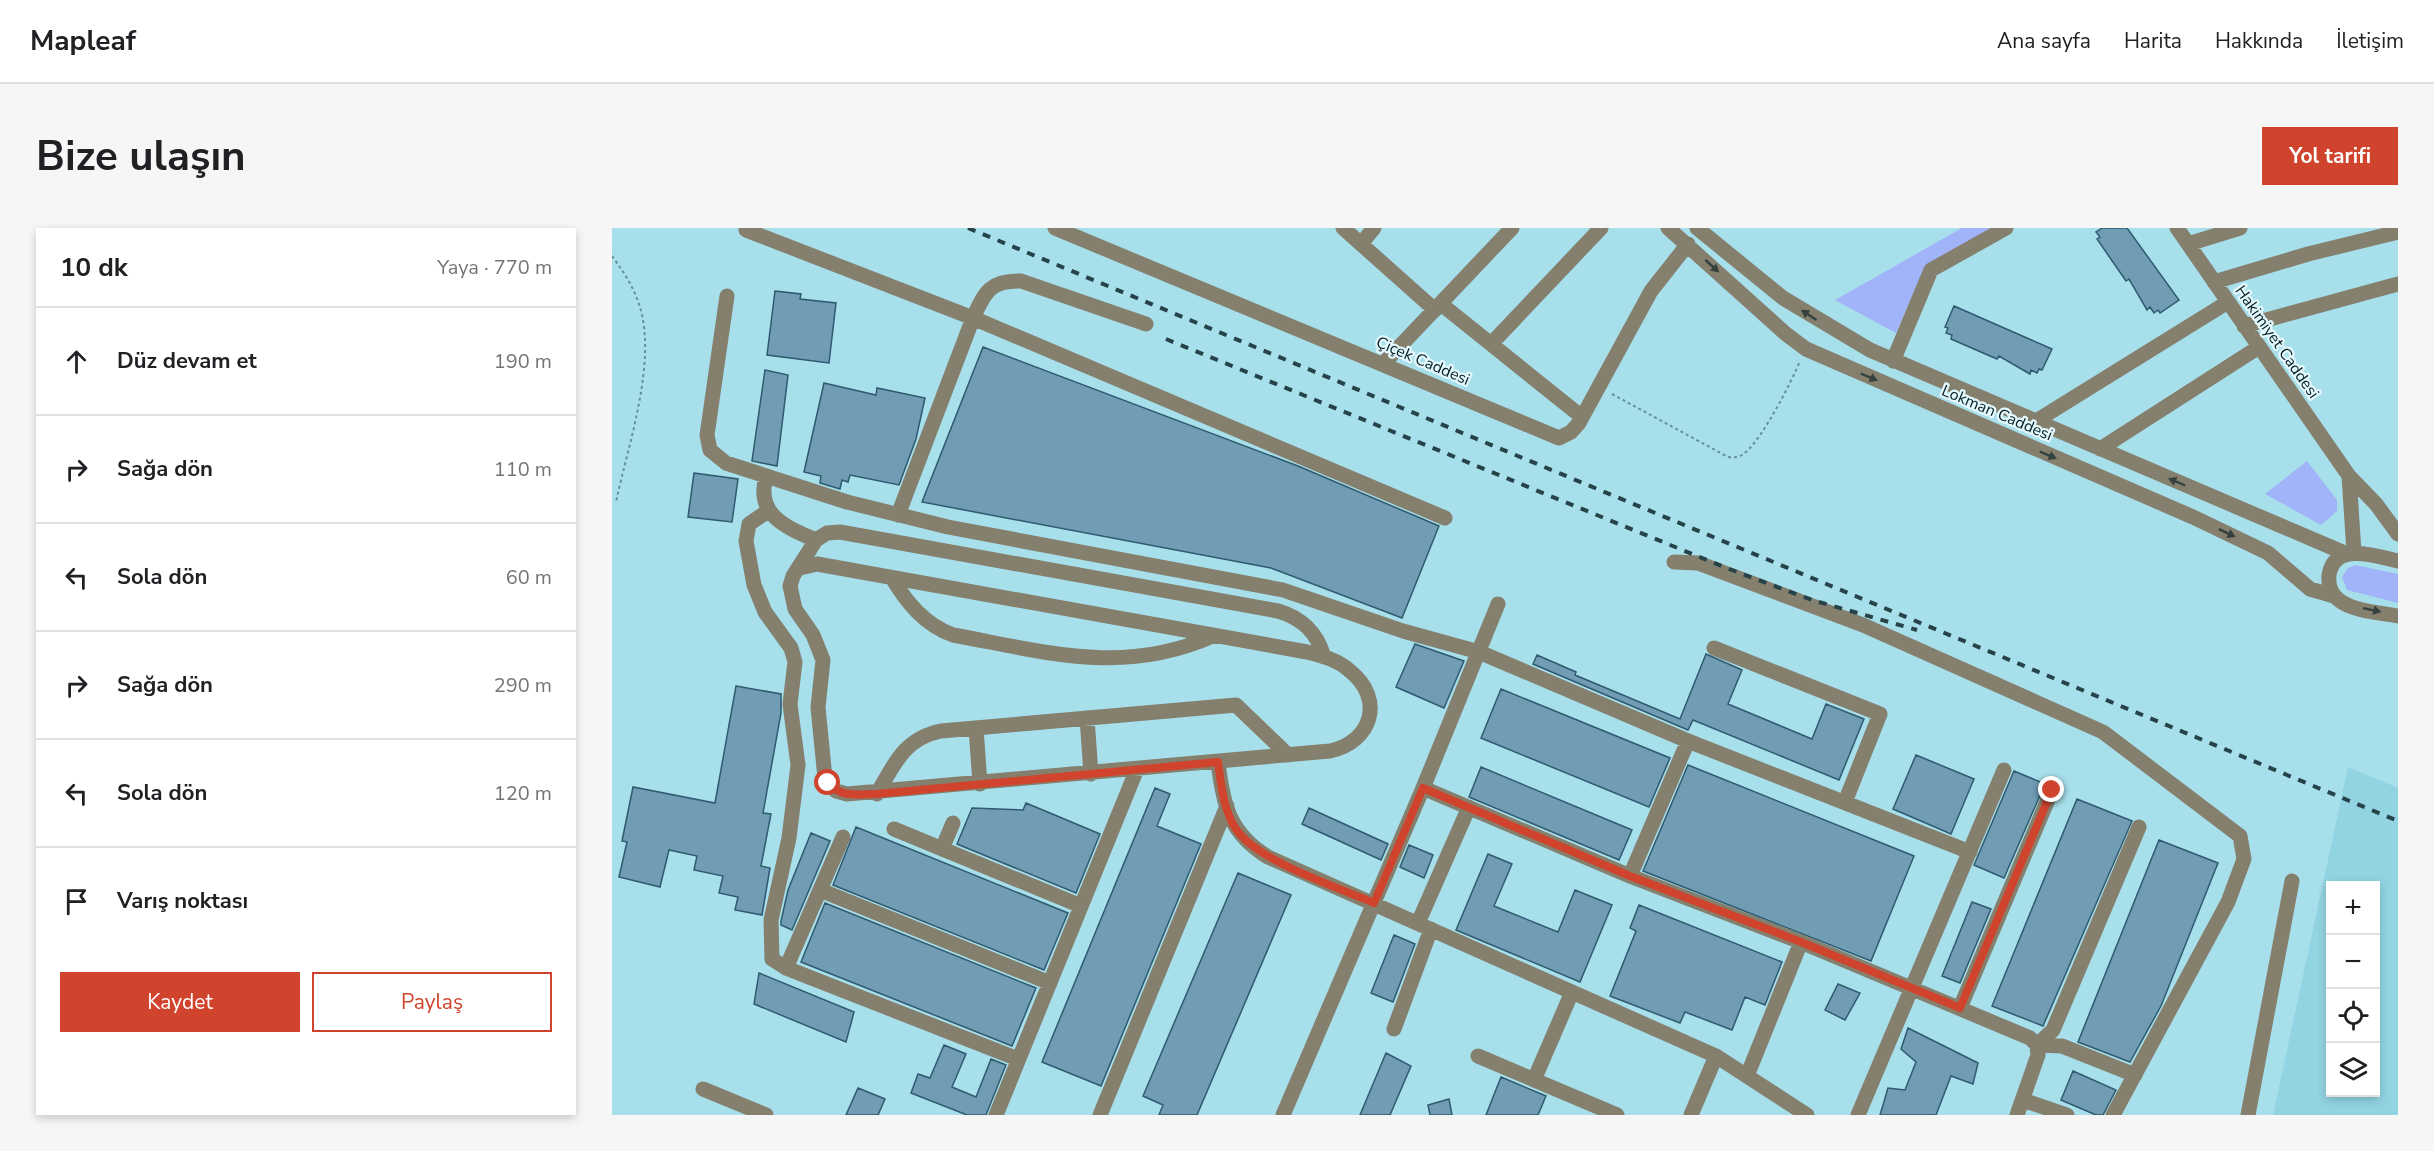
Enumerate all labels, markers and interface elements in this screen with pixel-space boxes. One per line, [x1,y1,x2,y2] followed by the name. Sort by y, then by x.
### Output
[30,22,136,60] text: Mapleaf
[1997,27,2091,55] text: Ana sayfa
[2124,27,2182,55] text: Harita
[2215,27,2303,55] text: Hakkında
[2336,27,2404,55] text: İletişim
[2262,127,2398,185] button: Yol tarifi
[36,128,246,185] text: Bize ulaşın
[60,250,128,285] text: 10 dk
[437,254,552,281] text: Yaya · 770 m
[1704,259,1719,273] one-way arrow
[2230,281,2324,403] street label: Hakimiyet Caddesi
[1801,309,1817,320] one-way arrow
[1373,331,1473,391] street label: Çiçek Caddesi
[60,345,93,378] icon: ahead
[117,346,257,376] text: Düz devam et
[494,348,552,375] text: 190 m
[1861,372,1879,382] one-way arrow
[1938,380,2056,446] street label: Lokman Caddesi
[2040,450,2058,460] one-way arrow
[60,453,93,486] icon: right
[117,454,213,484] text: Sağa dön
[494,456,552,483] text: 110 m
[2168,477,2186,486] one-way arrow
[2218,529,2235,538] one-way arrow
[60,561,93,594] icon: left
[117,562,207,592] text: Sola dön
[506,564,552,591] text: 60 m
[2363,606,2382,615] one-way arrow
[60,669,93,702] icon: right
[117,670,213,700] text: Sağa dön
[494,672,552,699] text: 290 m
[814,769,840,795] route start
[2038,776,2064,802] route end
[60,777,93,810] icon: left
[117,778,207,808] text: Sola dön
[494,780,552,807] text: 120 m
[2326,881,2380,1097] map controls
[2326,881,2380,935] button: +
[60,885,93,918] icon: arrive
[117,886,248,916] text: Varış noktası
[2326,935,2380,989] button: −
[60,972,300,1032] button: Kaydet
[312,972,552,1032] button: Paylaş
[2326,989,2380,1043] button: locate
[2326,1043,2380,1097] button: layers

